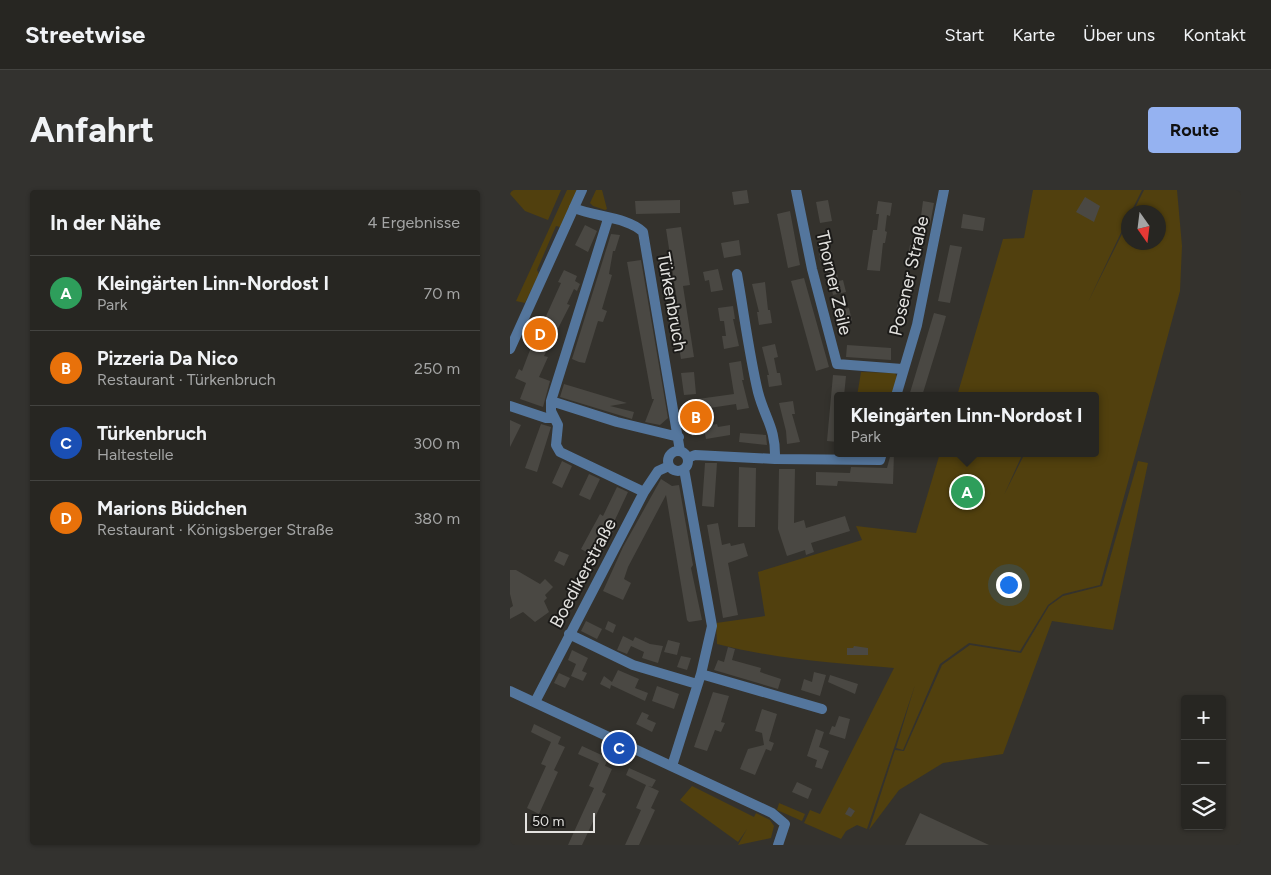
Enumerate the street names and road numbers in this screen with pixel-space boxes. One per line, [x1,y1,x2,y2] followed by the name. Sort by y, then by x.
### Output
[885,214,934,338] street label: Posener Straße
[811,229,857,337] street label: Thorner Zeile
[652,251,692,353] street label: Türkenbruch
[545,514,621,632] street label: Boedikerstraße

